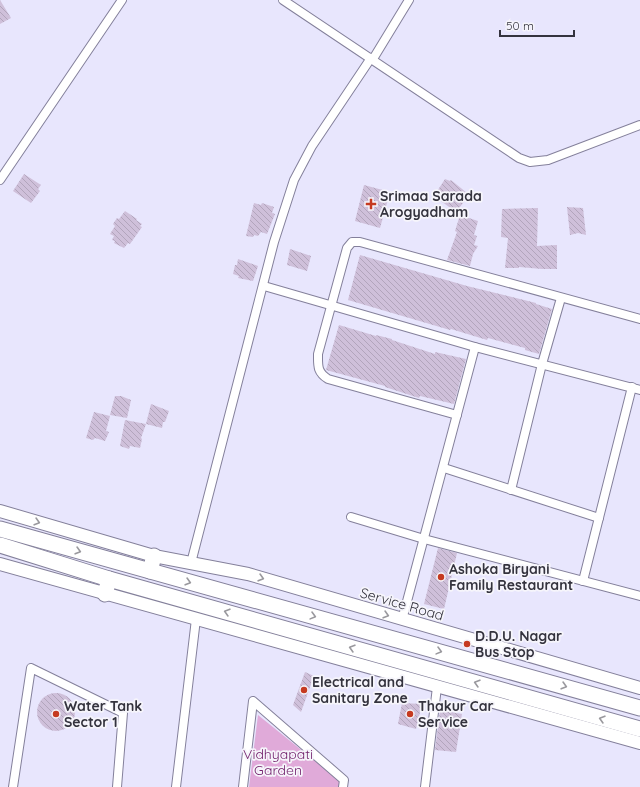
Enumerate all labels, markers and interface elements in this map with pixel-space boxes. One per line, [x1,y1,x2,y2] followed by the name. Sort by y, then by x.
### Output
[500,12,574,38] scale bar
[506,18,534,33] text: 50 m
[380,187,482,221] place label: Srimaa Sarada Arogyadham
[365,198,377,210] marker: Srimaa Sarada Arogyadham
[34,517,41,526] one-way arrow
[74,546,81,555] one-way arrow
[449,560,573,594] place label: Ashoka Biryani Family Restaurant
[436,572,446,582] marker: Ashoka Biryani Family Restaurant
[257,573,264,582] one-way arrow
[184,577,191,586] one-way arrow
[358,583,446,625] street label: Service Road
[224,608,231,617] one-way arrow
[382,610,389,619] one-way arrow
[310,612,316,620] one-way arrow
[475,627,562,661] place label: D.D.U. Nagar Bus Stop
[462,639,472,649] marker: D.D.U. Nagar Bus Stop
[349,644,356,653] one-way arrow
[435,646,442,655] one-way arrow
[312,673,408,707] place label: Electrical and Sanitary Zone
[474,679,481,688] one-way arrow
[560,681,567,690] one-way arrow
[299,685,309,695] marker: Electrical and Sanitary Zone
[64,697,142,731] place label: Water Tank Sector 1
[418,697,494,731] place label: Thakur Car Service
[51,709,61,719] marker: Water Tank Sector 1
[405,709,415,719] marker: Thakur Car Service
[599,715,606,724] one-way arrow
[243,745,313,779] park label: Vidhyapati Garden

